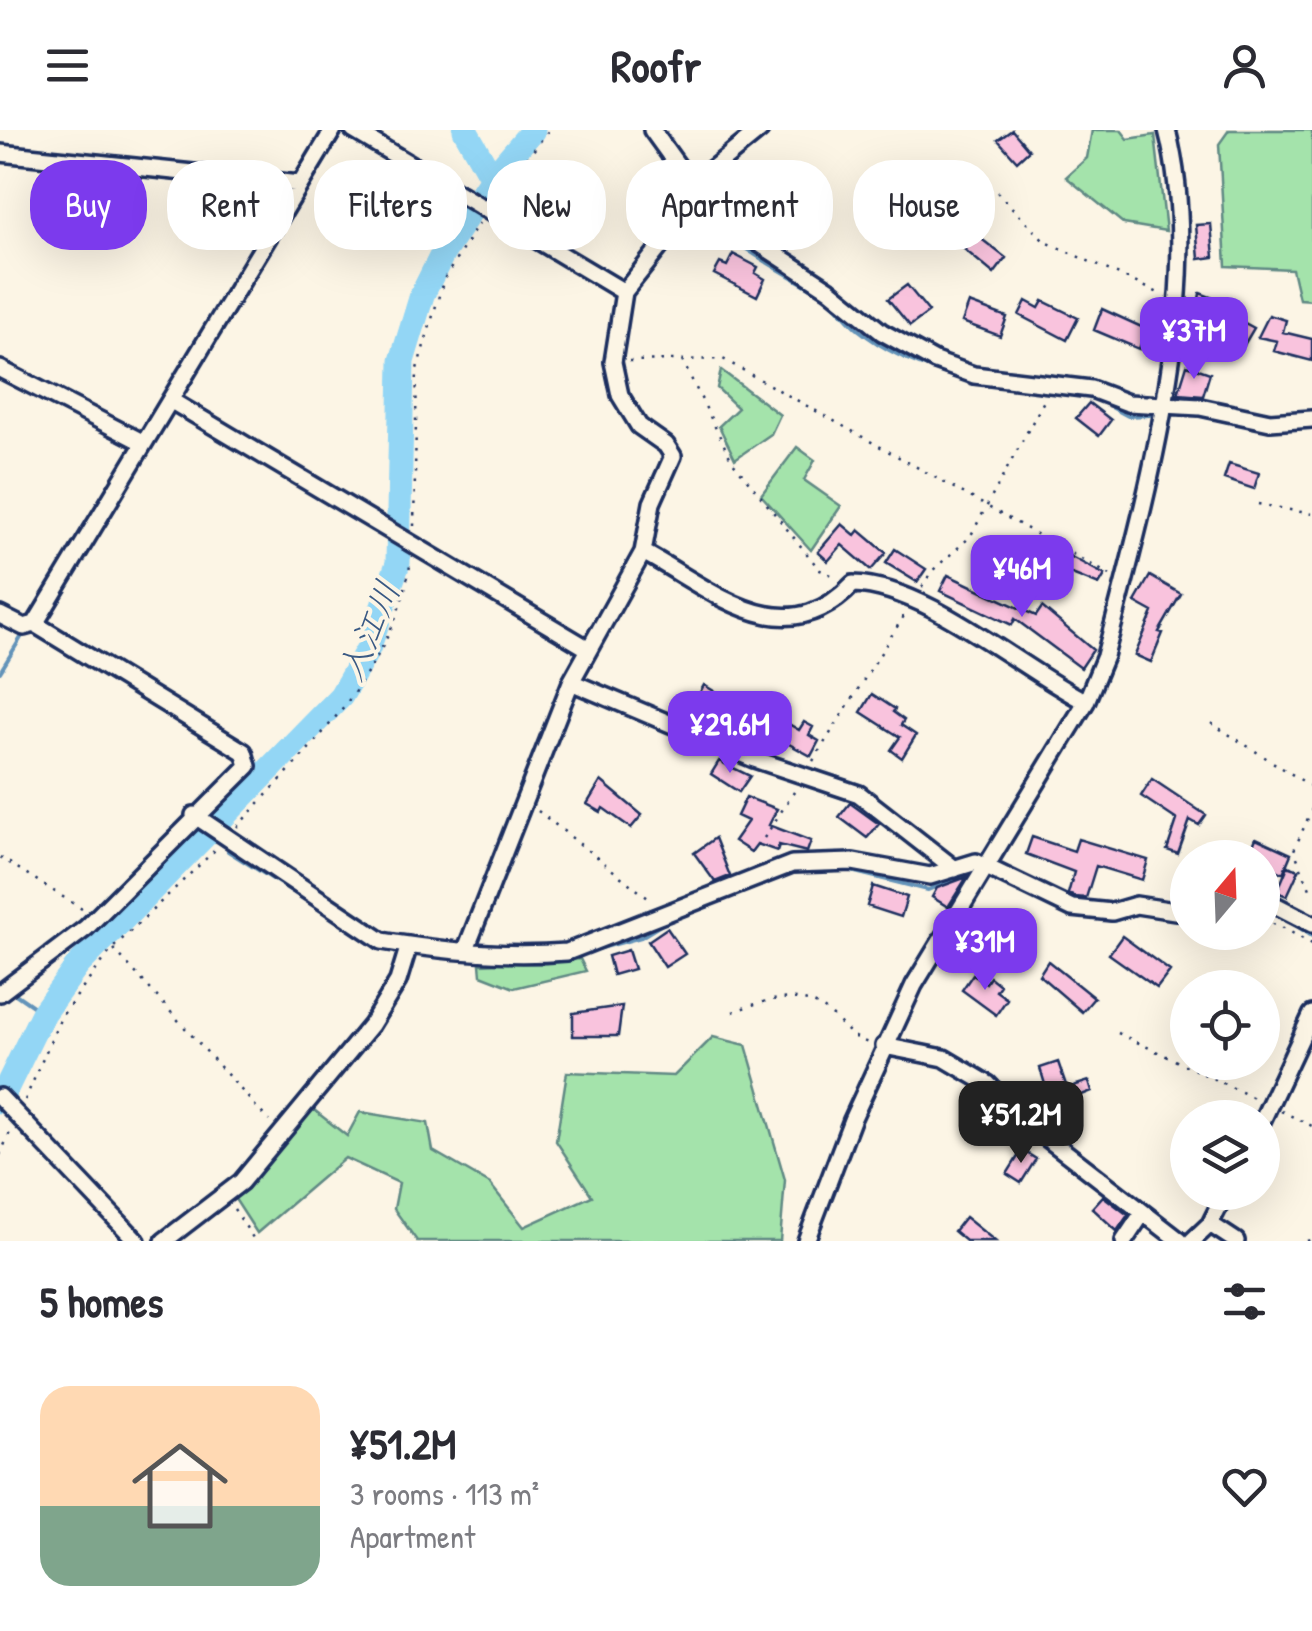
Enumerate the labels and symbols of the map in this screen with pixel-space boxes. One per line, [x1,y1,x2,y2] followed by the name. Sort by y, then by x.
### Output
[1135,297,1253,382] pin: ¥37M
[963,535,1081,620] pin: ¥46M
[326,573,411,688] water label: 入江川
[649,691,811,776] pin: ¥29.6M
[1170,840,1280,950] north arrow
[926,908,1044,993] pin: ¥31M
[940,1081,1102,1166] pin: ¥51.2M

